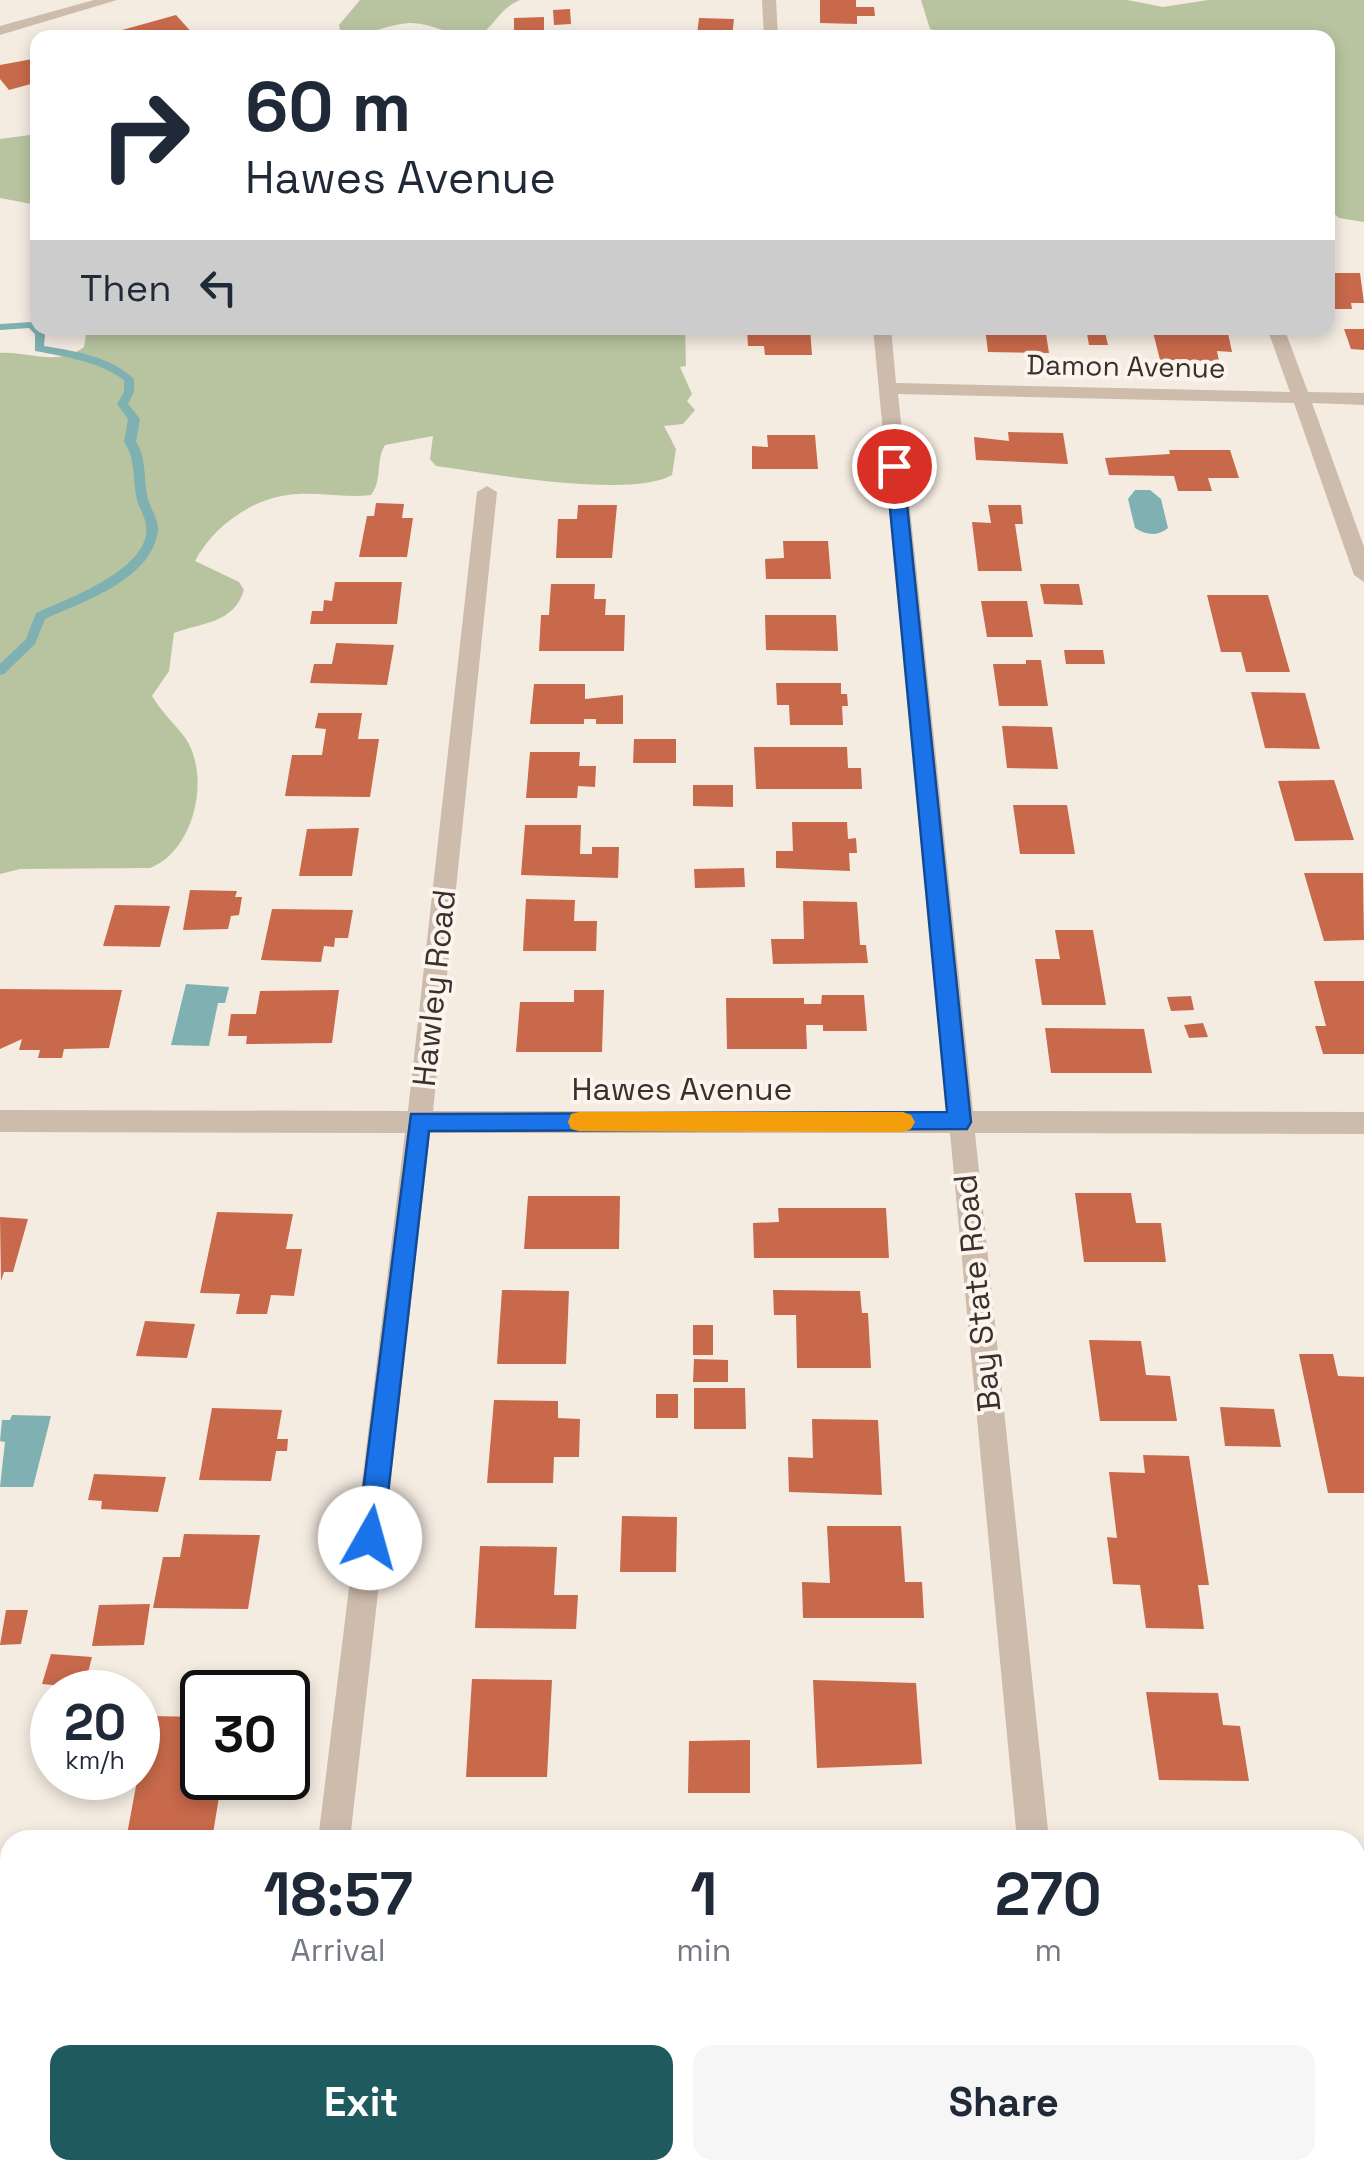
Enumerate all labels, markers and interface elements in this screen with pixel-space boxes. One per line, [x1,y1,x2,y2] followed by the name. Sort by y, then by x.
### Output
[245,62,411,151] text: 60 m
[80,70,210,200] icon: right
[245,149,556,206] text: Hawes Avenue
[191,260,246,315] icon: left
[80,264,171,312] text: Then
[1026,346,1226,386] street label: Damon Avenue
[852,424,937,509] pin
[867,439,922,494] icon: arrive
[404,888,464,1088] street label: Hawley Road
[571,1069,793,1109] street label: Hawes Avenue
[945,1172,1009,1414] street label: Bay State Road
[318,1486,422,1590] position arrow
[180,1670,310,1800] speed limit sign: 30
[64,1691,126,1755] text: 20
[65,1744,125,1776] text: km/h
[263,1856,413,1933] text: 18:57
[690,1856,717,1933] text: 1
[995,1856,1102,1933] text: 270
[291,1930,386,1970] text: Arrival
[676,1930,731,1970] text: min
[1034,1930,1062,1970] text: m
[50,2045,673,2160] button: Exit
[693,2045,1315,2160] button: Share

